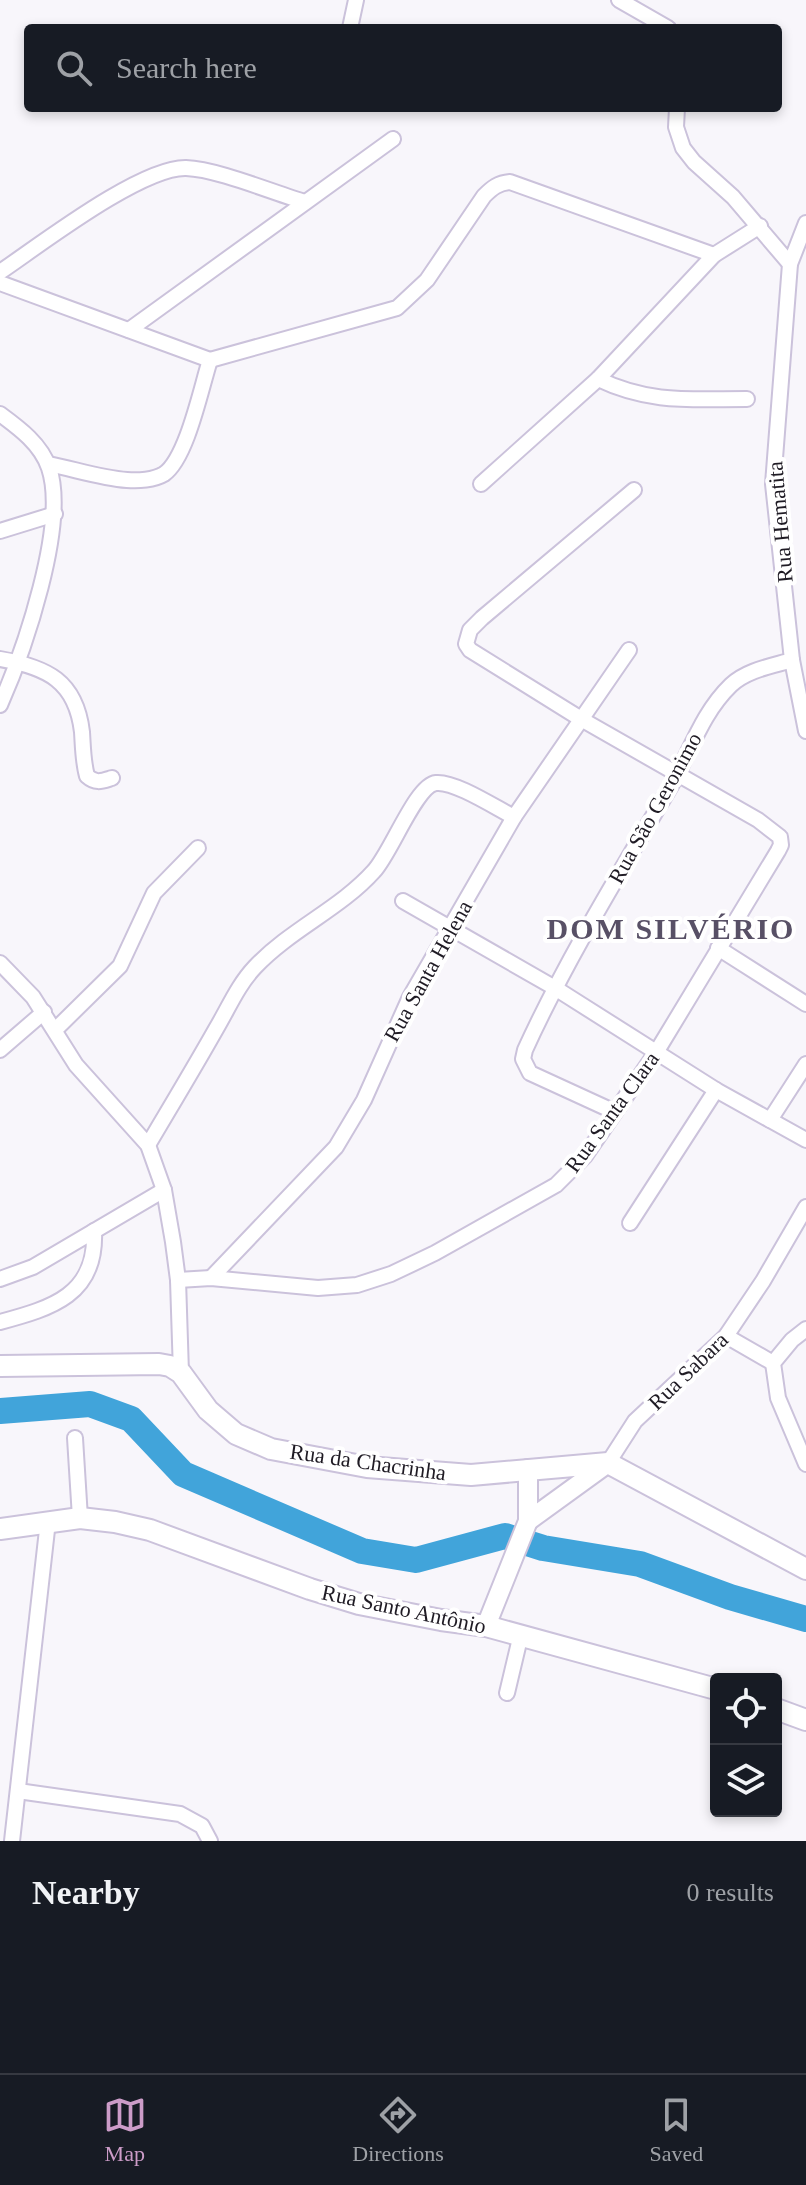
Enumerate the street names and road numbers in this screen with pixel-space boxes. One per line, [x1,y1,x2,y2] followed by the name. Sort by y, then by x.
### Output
[762,460,798,584] street label: Rua Hematita
[603,728,707,888] street label: Rua São Geronimo
[379,896,477,1046] street label: Rua Santa Helena
[560,1047,664,1177] street label: Rua Santa Clara
[643,1327,733,1415] street label: Rua Sabara
[288,1439,448,1485] street label: Rua da Chacrinha
[320,1579,488,1639] street label: Rua Santo Antônio

